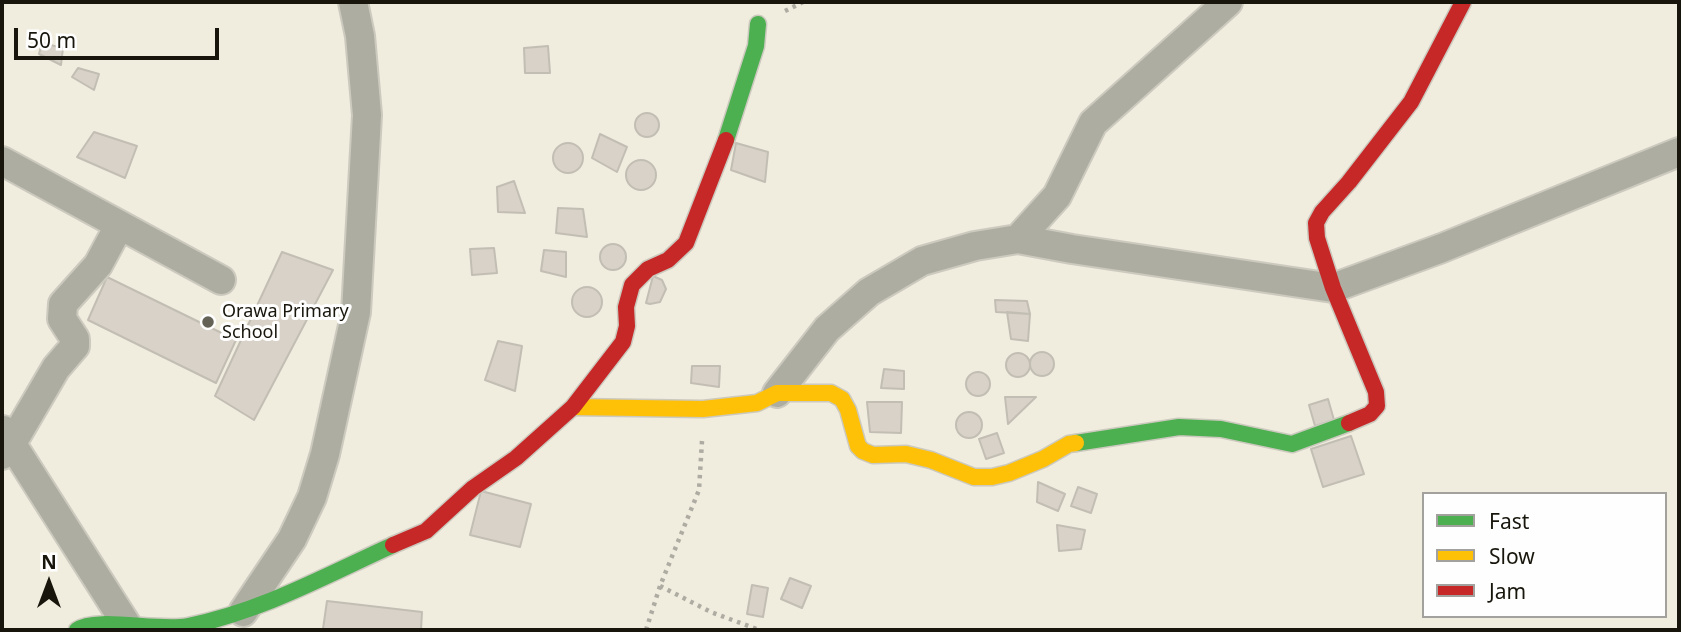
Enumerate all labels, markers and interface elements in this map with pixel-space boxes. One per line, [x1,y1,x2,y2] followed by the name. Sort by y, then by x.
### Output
[18,14,222,58] scale bar
[27,26,76,54] text: 50 m
[222,301,349,344] place label: Orawa Primary School
[200,314,216,330] marker: Orawa Primary School
[1422,492,1667,618] legend
[1489,507,1529,535] text: Fast
[1489,542,1535,570] text: Slow
[14,548,84,618] north arrow
[41,549,57,575] text: N
[1489,577,1526,605] text: Jam

